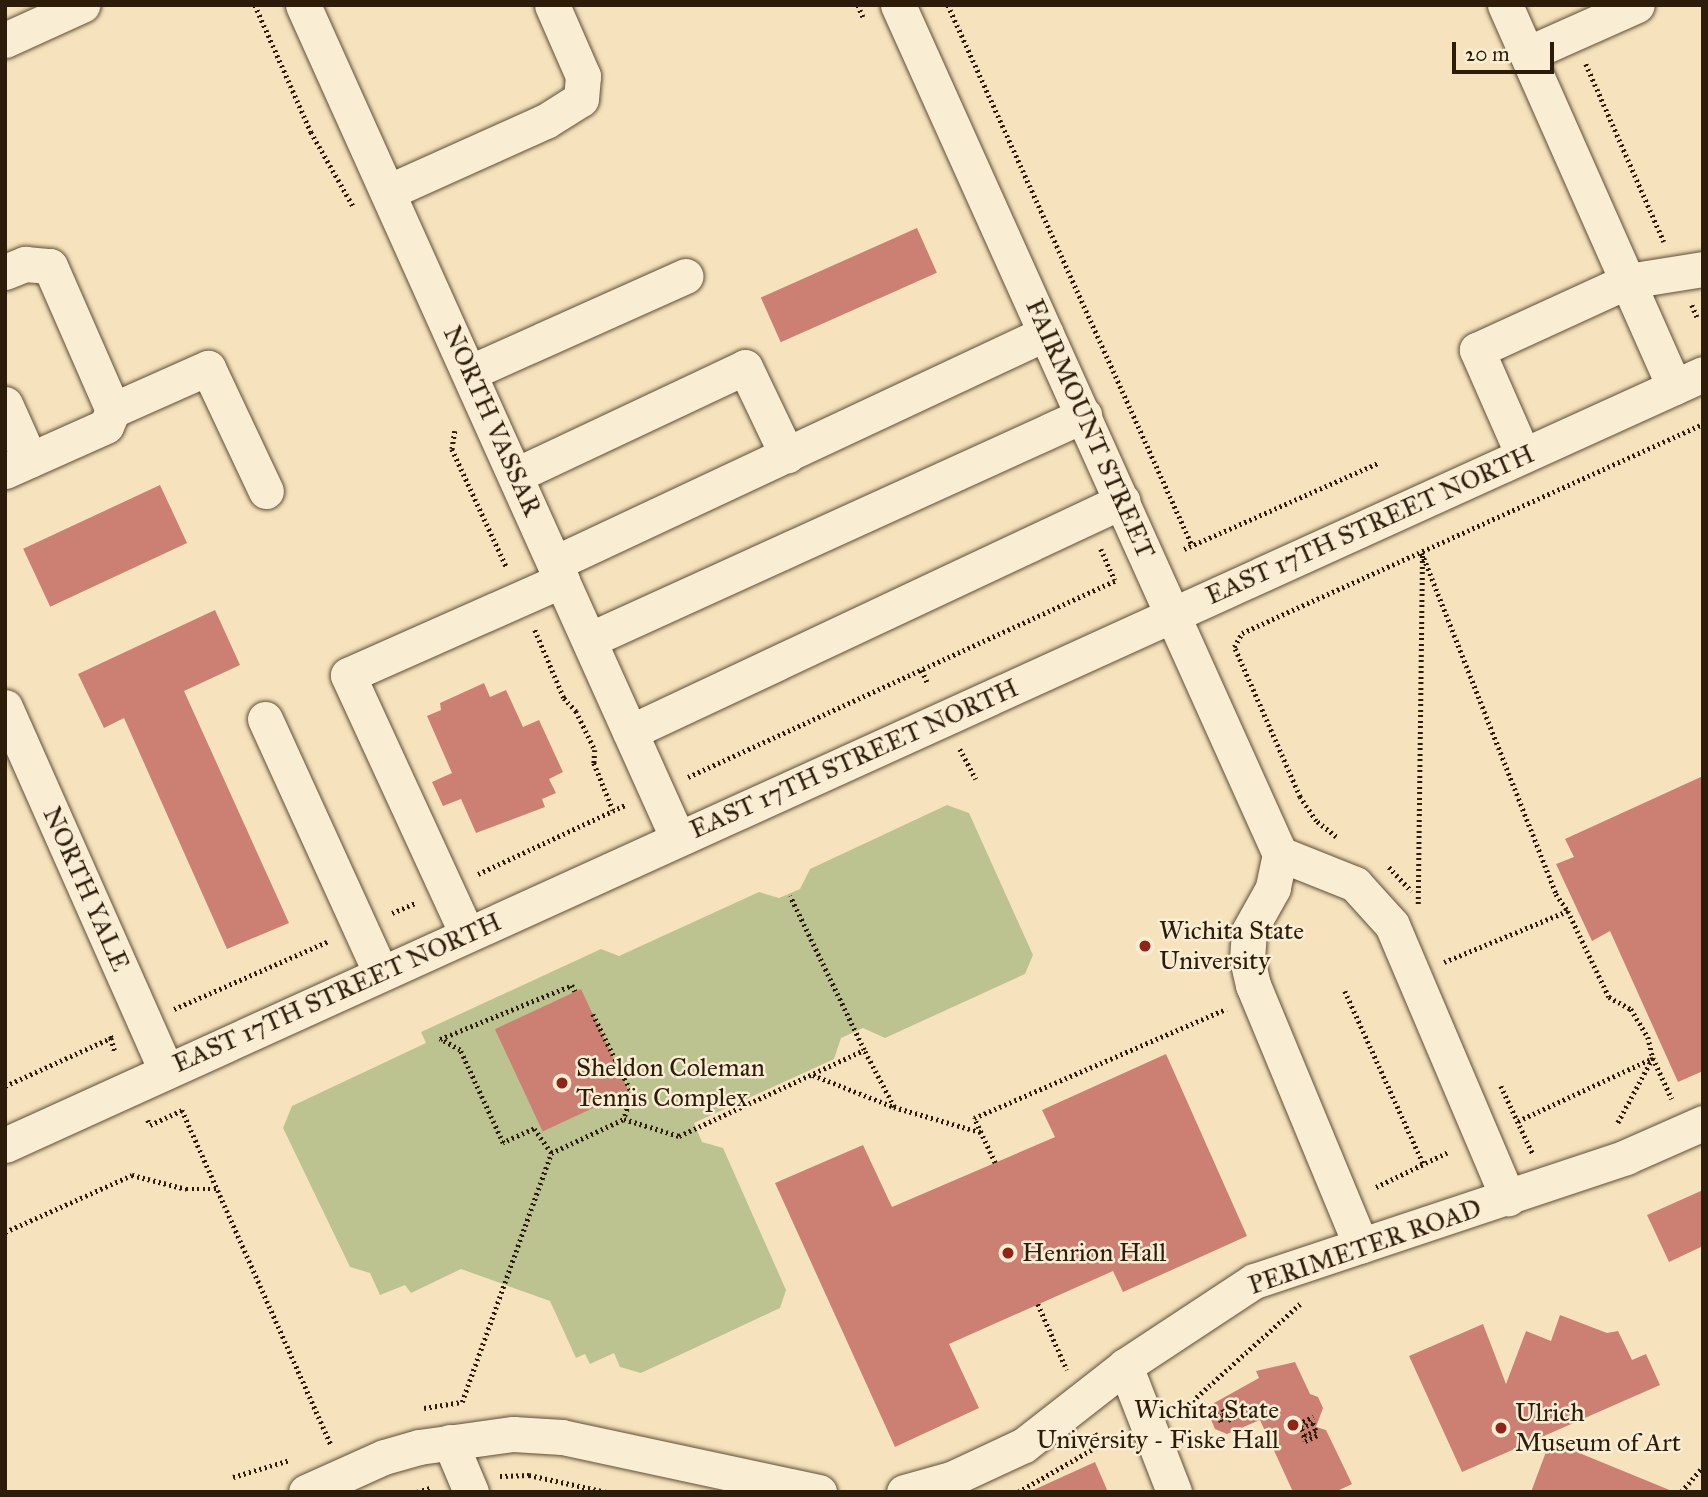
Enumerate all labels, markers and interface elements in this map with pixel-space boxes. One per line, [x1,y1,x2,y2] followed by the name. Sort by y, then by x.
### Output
[1456,28,1558,72] scale bar
[1465,41,1510,67] text: 20 m
[1019,294,1161,564] street label: FAIRMOUNT STREET
[436,321,548,521] street label: NORTH VASSAR
[1201,438,1539,612] street label: EAST 17TH STREET NORTH
[685,672,1023,846] street label: EAST 17TH STREET NORTH
[36,802,136,976] street label: NORTH YALE
[168,906,506,1080] street label: EAST 17TH STREET NORTH
[1159,915,1304,976] place label: Wichita State University
[1137,938,1153,954] marker: Wichita State University
[576,1052,765,1114] place label: Sheldon Coleman Tennis Complex
[554,1075,570,1091] marker: Sheldon Coleman Tennis Complex
[1245,1193,1485,1301] street label: PERIMETER ROAD
[1022,1237,1166,1269] place label: Henrion Hall
[1000,1245,1016,1261] marker: Henrion Hall
[1036,1394,1279,1456] place label: Wichita State University - Fiske Hall
[1515,1397,1681,1458] place label: Ulrich Museum of Art
[1285,1417,1301,1433] marker: Wichita State University - Fiske Hall
[1493,1420,1509,1436] marker: Ulrich Museum of Art

